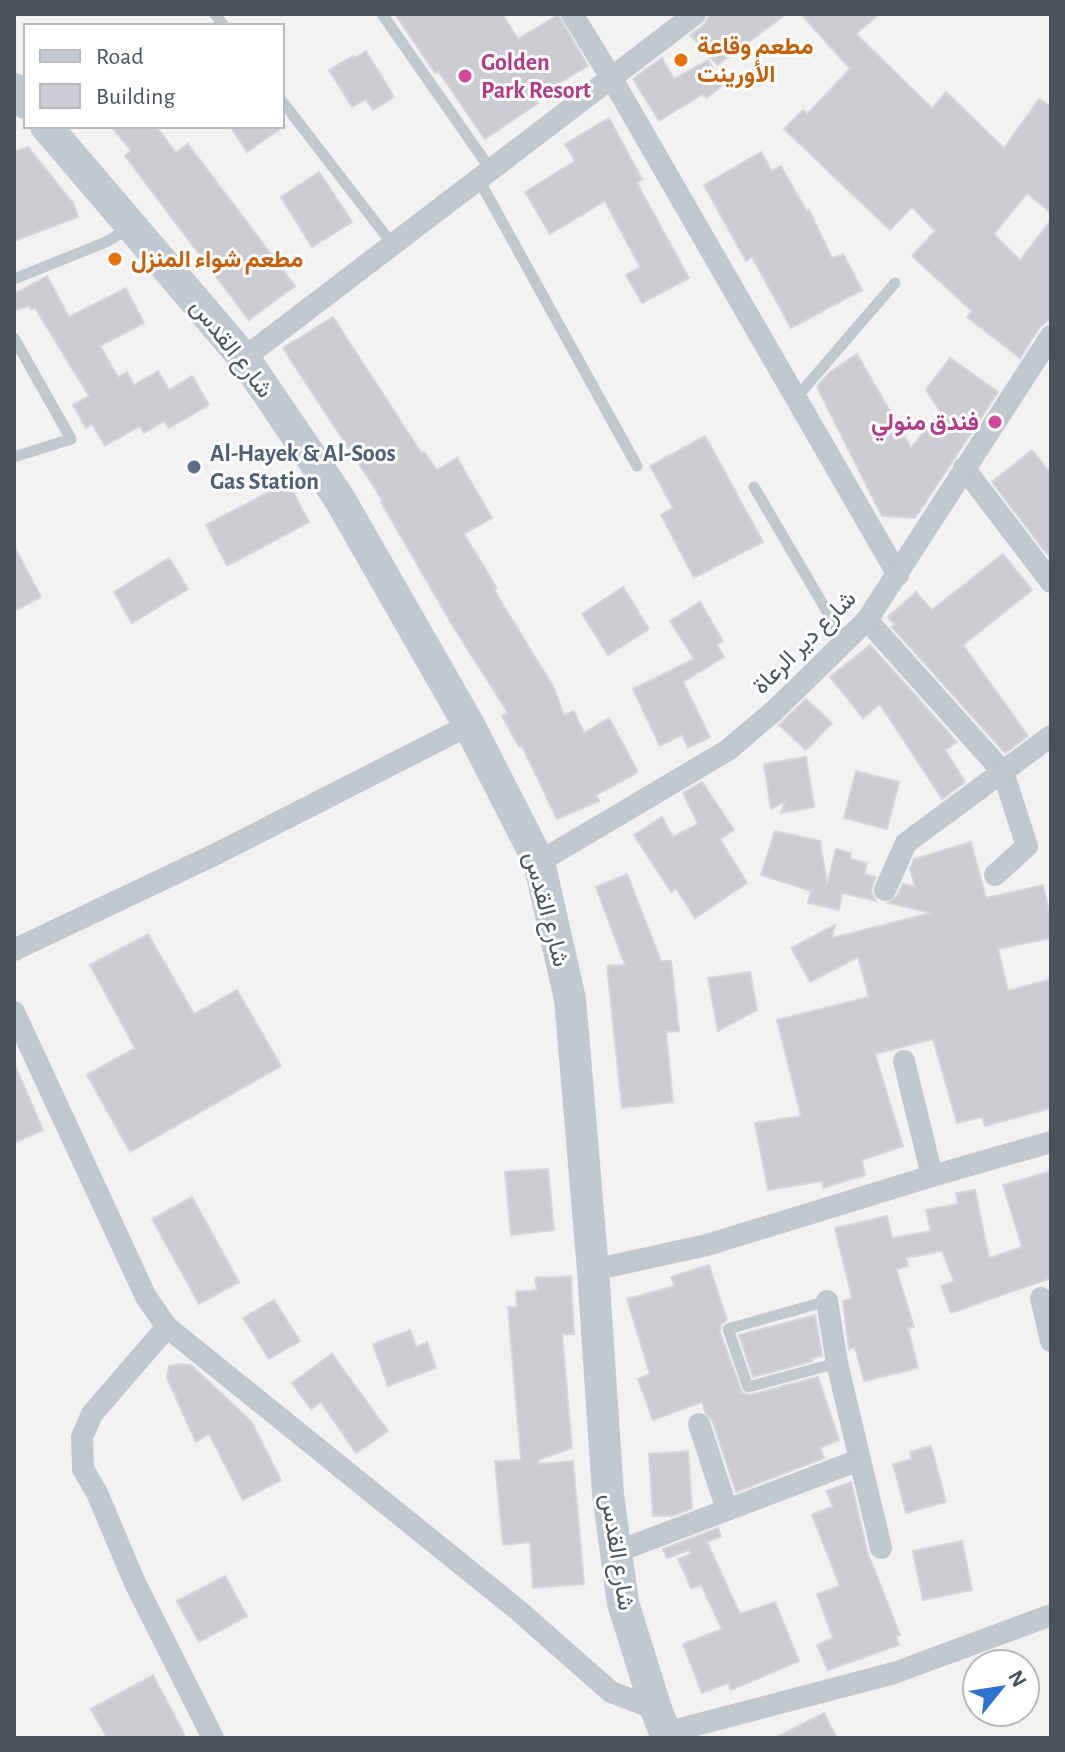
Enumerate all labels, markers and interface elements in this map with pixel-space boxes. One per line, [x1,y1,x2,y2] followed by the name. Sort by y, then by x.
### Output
[24,24,284,128] legend
[697,35,814,89] place label: مطعم وقاعة الأورينت
[96,45,144,69] text: Road
[481,51,591,103] place label: Golden Park Resort
[672,51,690,69] marker: مطعم وقاعة الأورينت
[456,67,474,85] marker: Golden Park Resort
[96,85,175,109] text: Building
[131,248,303,275] place label: مطعم شواء المنزل
[106,250,124,268] marker: مطعم شواء المنزل
[183,295,277,404] street label: شارع القدس
[871,411,979,442] place label: فندق منولي
[986,413,1004,431] marker: فندق منولي
[210,442,396,494] place label: Al-Hayek & Al-Soos Gas Station
[185,458,203,476] marker: Al-Hayek & Al-Soos Gas Station
[748,586,863,701] street label: شارع دير الرعاة
[516,849,573,970] street label: شارع القدس
[593,1492,638,1613] street label: شارع القدس
[961,1648,1041,1728] north arrow
[1004,1666,1031,1691] text: N

